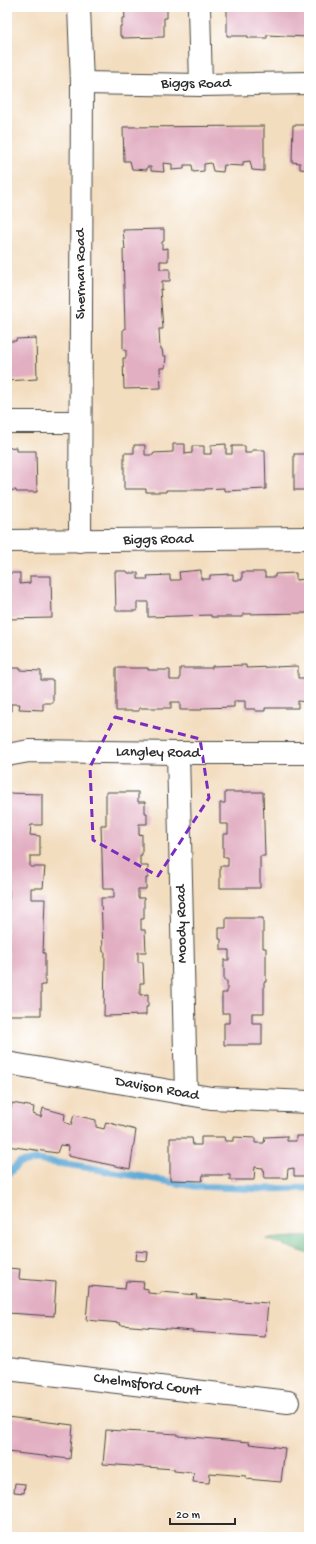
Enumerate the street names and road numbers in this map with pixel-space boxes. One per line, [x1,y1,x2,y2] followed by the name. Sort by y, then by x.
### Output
[160,75,232,93] street label: Biggs Road
[72,228,90,319] street label: Sherman Road
[122,530,194,550] street label: Biggs Road
[116,743,201,763] street label: Langley Road
[172,883,192,963] street label: Moody Road
[113,1073,201,1105] street label: Davison Road
[92,1369,203,1401] street label: Chelmsford Court

